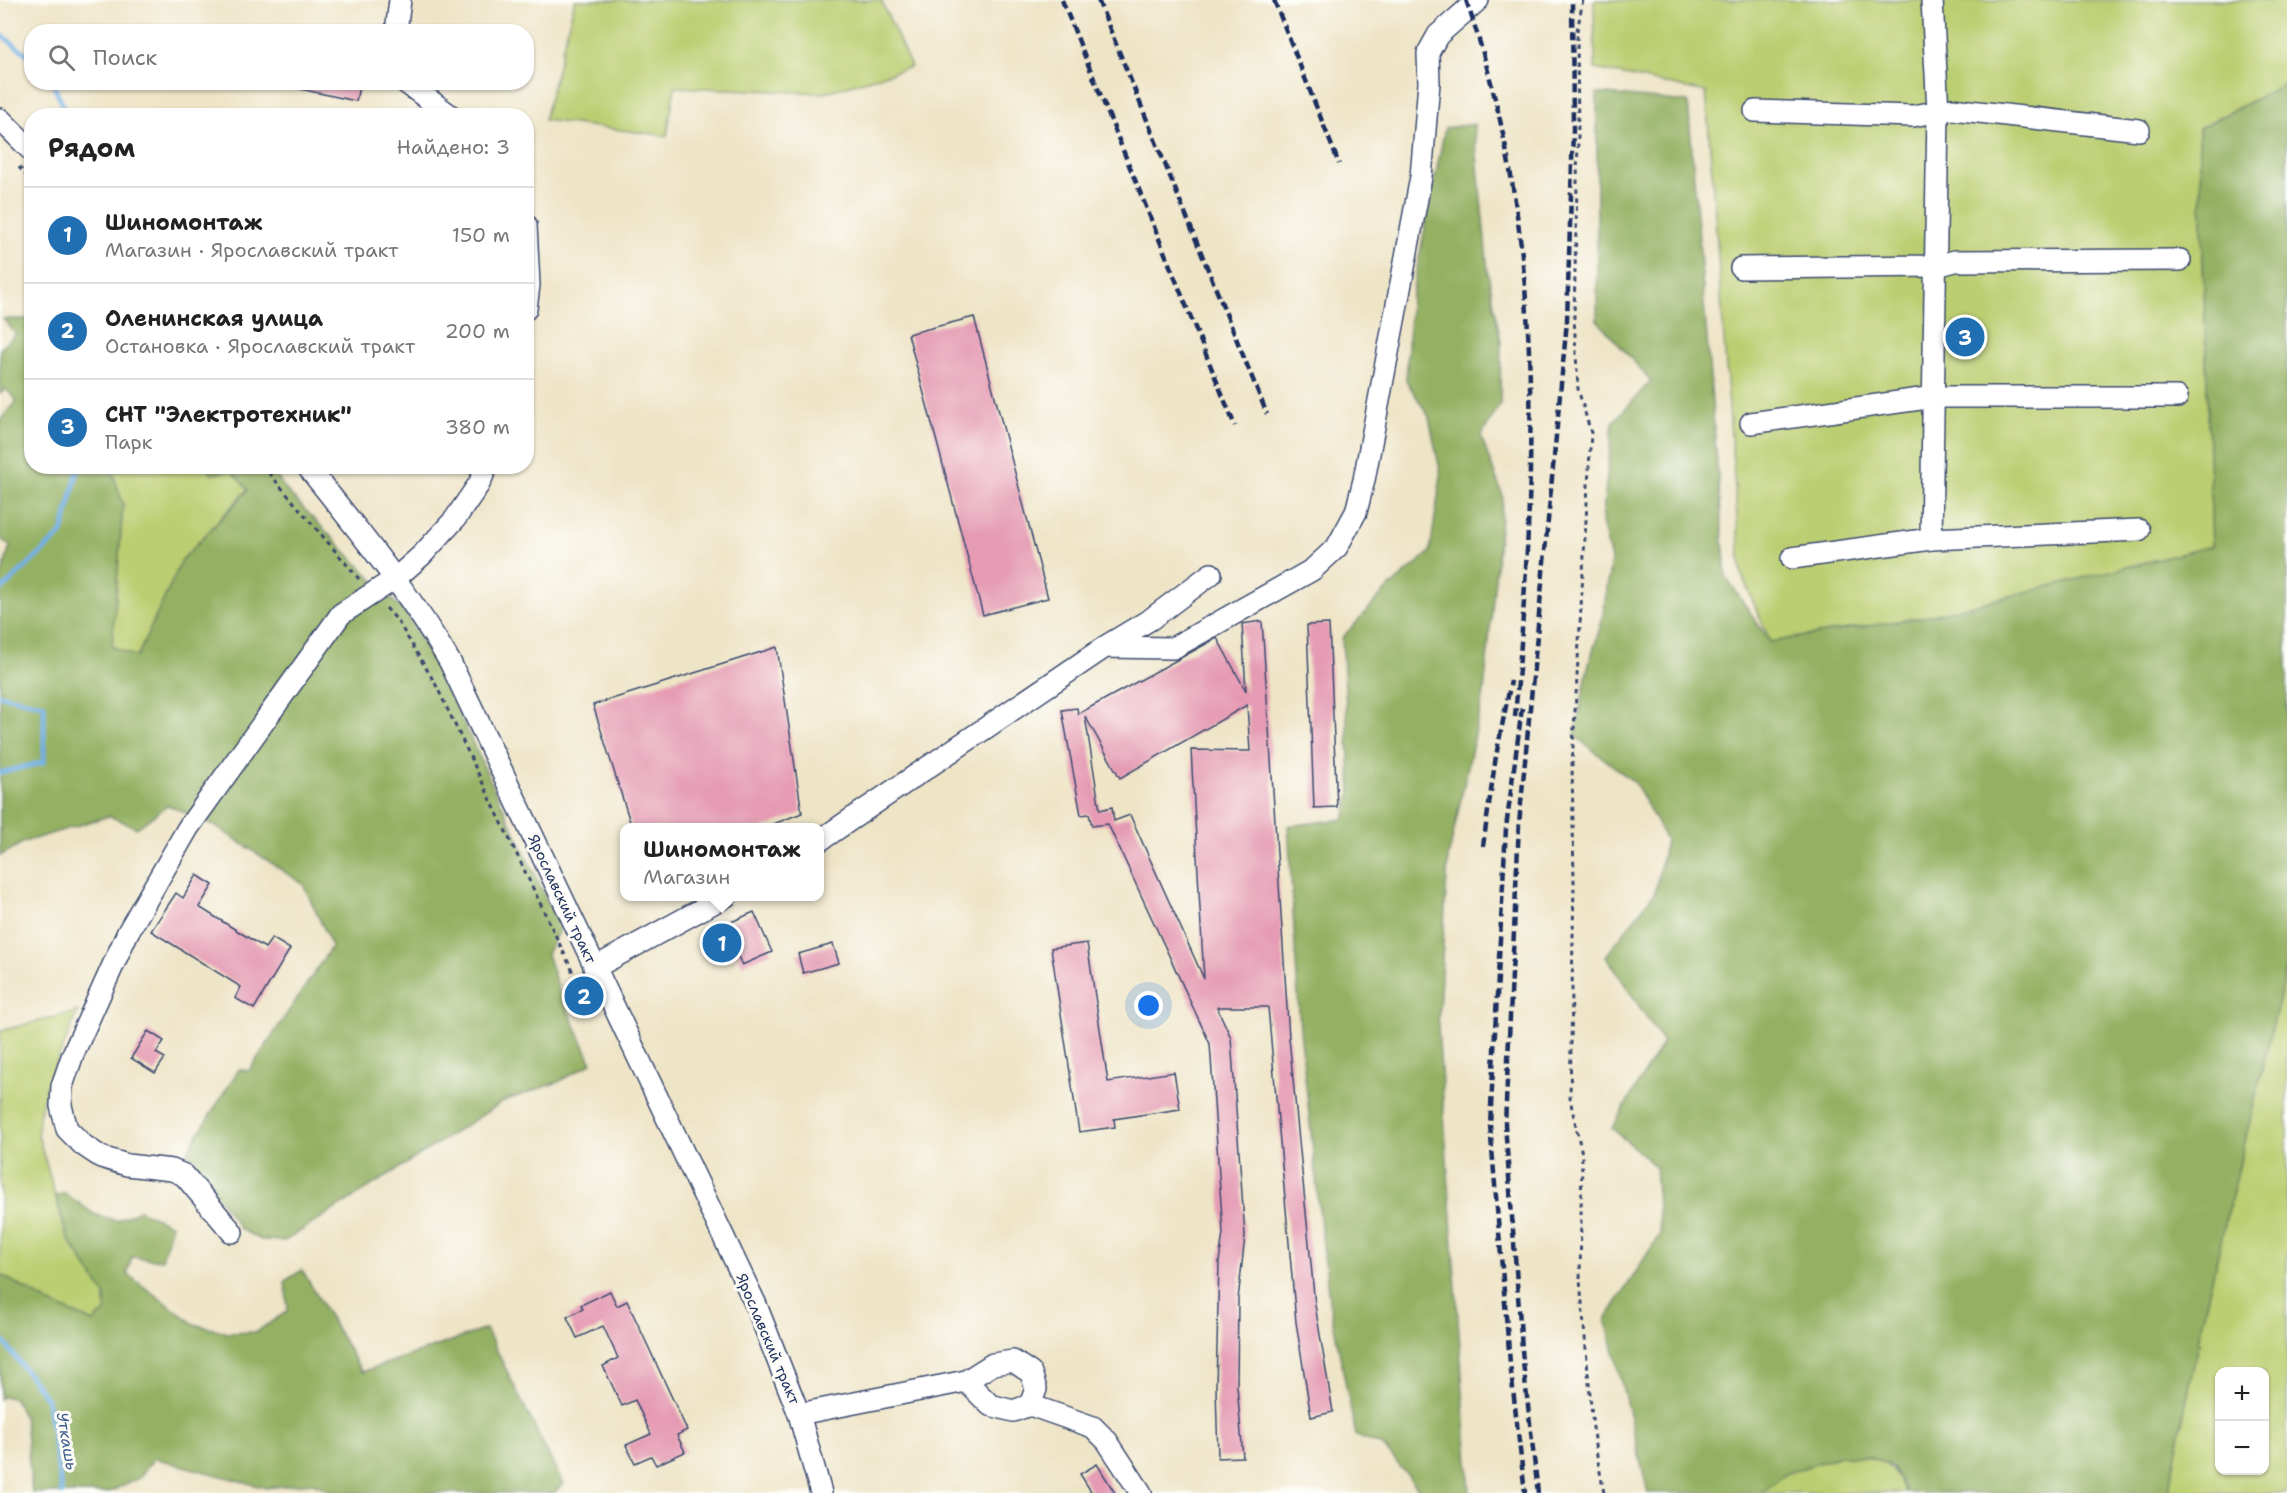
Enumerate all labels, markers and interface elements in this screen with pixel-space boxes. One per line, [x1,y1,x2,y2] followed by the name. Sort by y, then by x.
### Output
[24,24,534,90] search box
[45,41,78,74] icon: search
[93,43,157,72] text: Поиск
[48,130,135,165] text: Рядом
[397,134,510,160] text: Найдено: 3
[105,208,262,237] text: Шиномонтаж
[63,222,72,248] text: 1
[452,222,510,248] text: 150 m
[105,237,398,263] text: Магазин · Ярославский тракт
[105,304,323,333] text: Оленинская улица
[1946,314,1984,360] pin: 3
[61,318,75,344] text: 2
[445,318,510,344] text: 200 m
[105,333,415,359] text: Остановка · Ярославский тракт
[105,400,352,429] text: СНТ "Электротехник"
[61,414,75,440] text: 3
[445,414,510,440] text: 380 m
[105,429,152,455] text: Парк
[620,823,824,901] popup
[523,831,601,967] street label: Ярославский тракт
[643,835,801,864] text: Шиномонтаж
[643,864,730,890] text: Магазин
[702,920,742,966] pin: 1
[564,974,604,1018] pin: 2
[1134,991,1163,1020] your location
[731,1270,805,1408] street label: Ярославский тракт
[2215,1367,2269,1475] map controls
[2215,1367,2269,1421] button: +
[52,1410,82,1472] water label: Уткашь
[2215,1421,2269,1475] button: −

